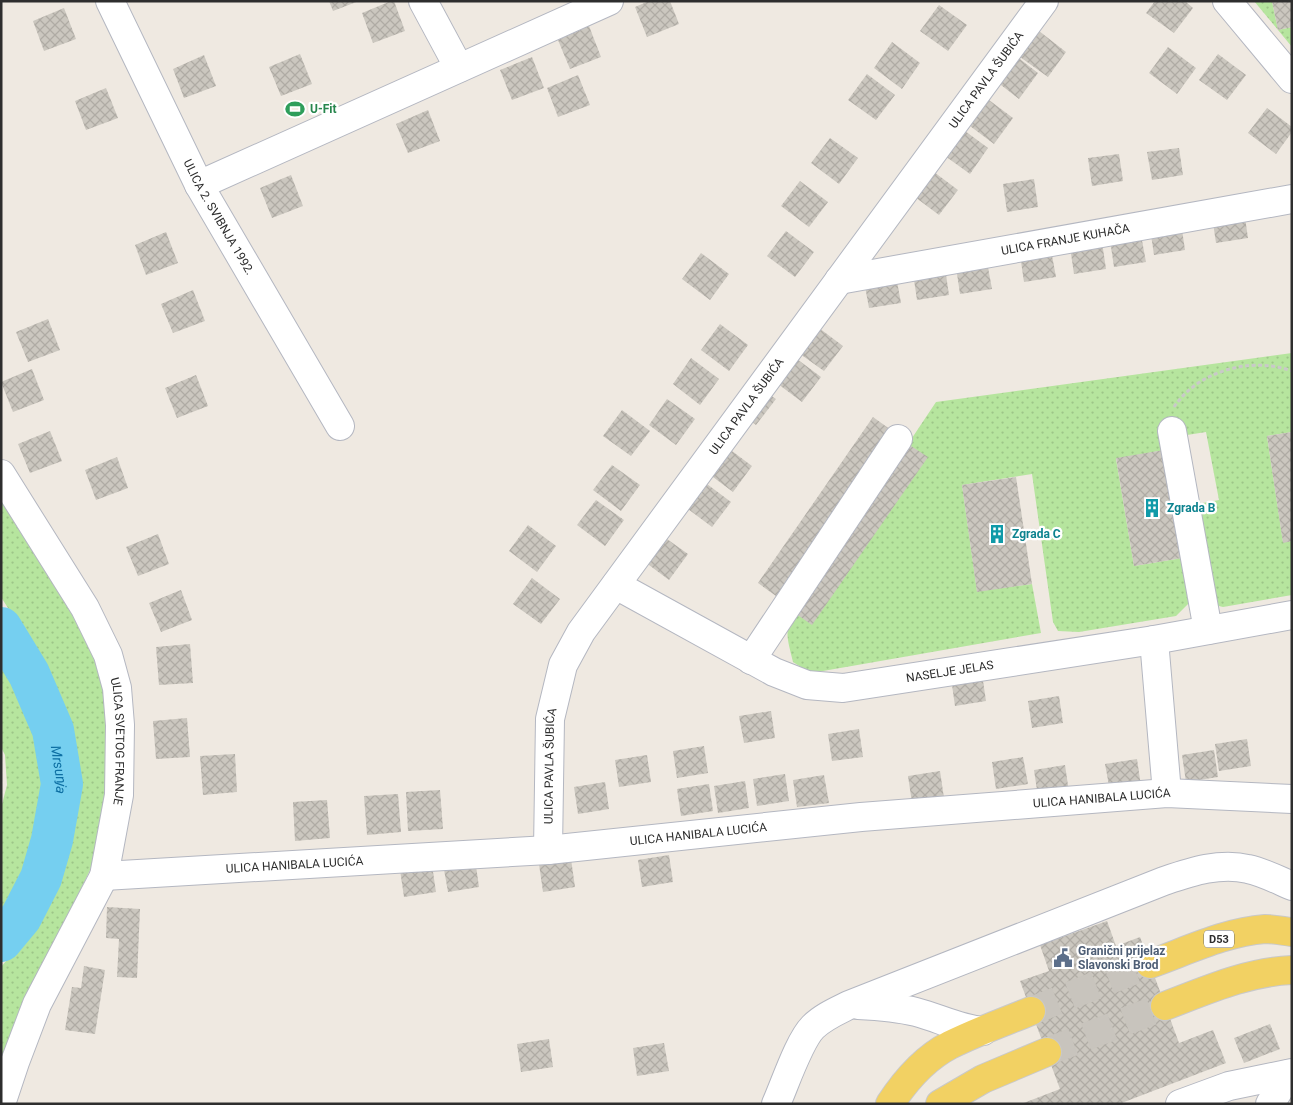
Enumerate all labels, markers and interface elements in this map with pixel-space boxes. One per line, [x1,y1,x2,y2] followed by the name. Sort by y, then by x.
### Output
[946,29,1026,131] street label: ULICA PAVLA ŠUBIĆA
[284,98,306,120] sports icon: U-Fit
[310,102,336,116] place label: U-Fit
[181,157,257,277] street label: ULICA 2. SVIBNJA 1992.
[1000,221,1131,258] street label: ULICA FRANJE KUHAČA
[706,355,787,458] street label: ULICA PAVLA ŠUBIĆA
[1141,497,1163,519] building icon: Zgrada B
[1167,501,1216,515] place label: Zgrada B
[986,523,1008,545] building icon: Zgrada C
[1012,527,1061,541] place label: Zgrada C
[905,658,994,685] street label: NASELJE JELAS
[107,676,127,807] street label: ULICA SVETOG FRANJE
[541,706,559,824] street label: ULICA PAVLA ŠUBIĆA
[48,744,70,795] water label: Mrsunja
[1033,785,1171,810] street label: ULICA HANIBALA LUCIĆA
[629,820,768,848] street label: ULICA HANIBALA LUCIĆA
[225,853,364,876] street label: ULICA HANIBALA LUCIĆA
[1204,931,1234,948] road number: D53
[1078,944,1165,972] place label: Granični prijelaz Slavonski Brod
[1052,947,1074,969] public building icon: Granični prijelaz Slavonski Brod

